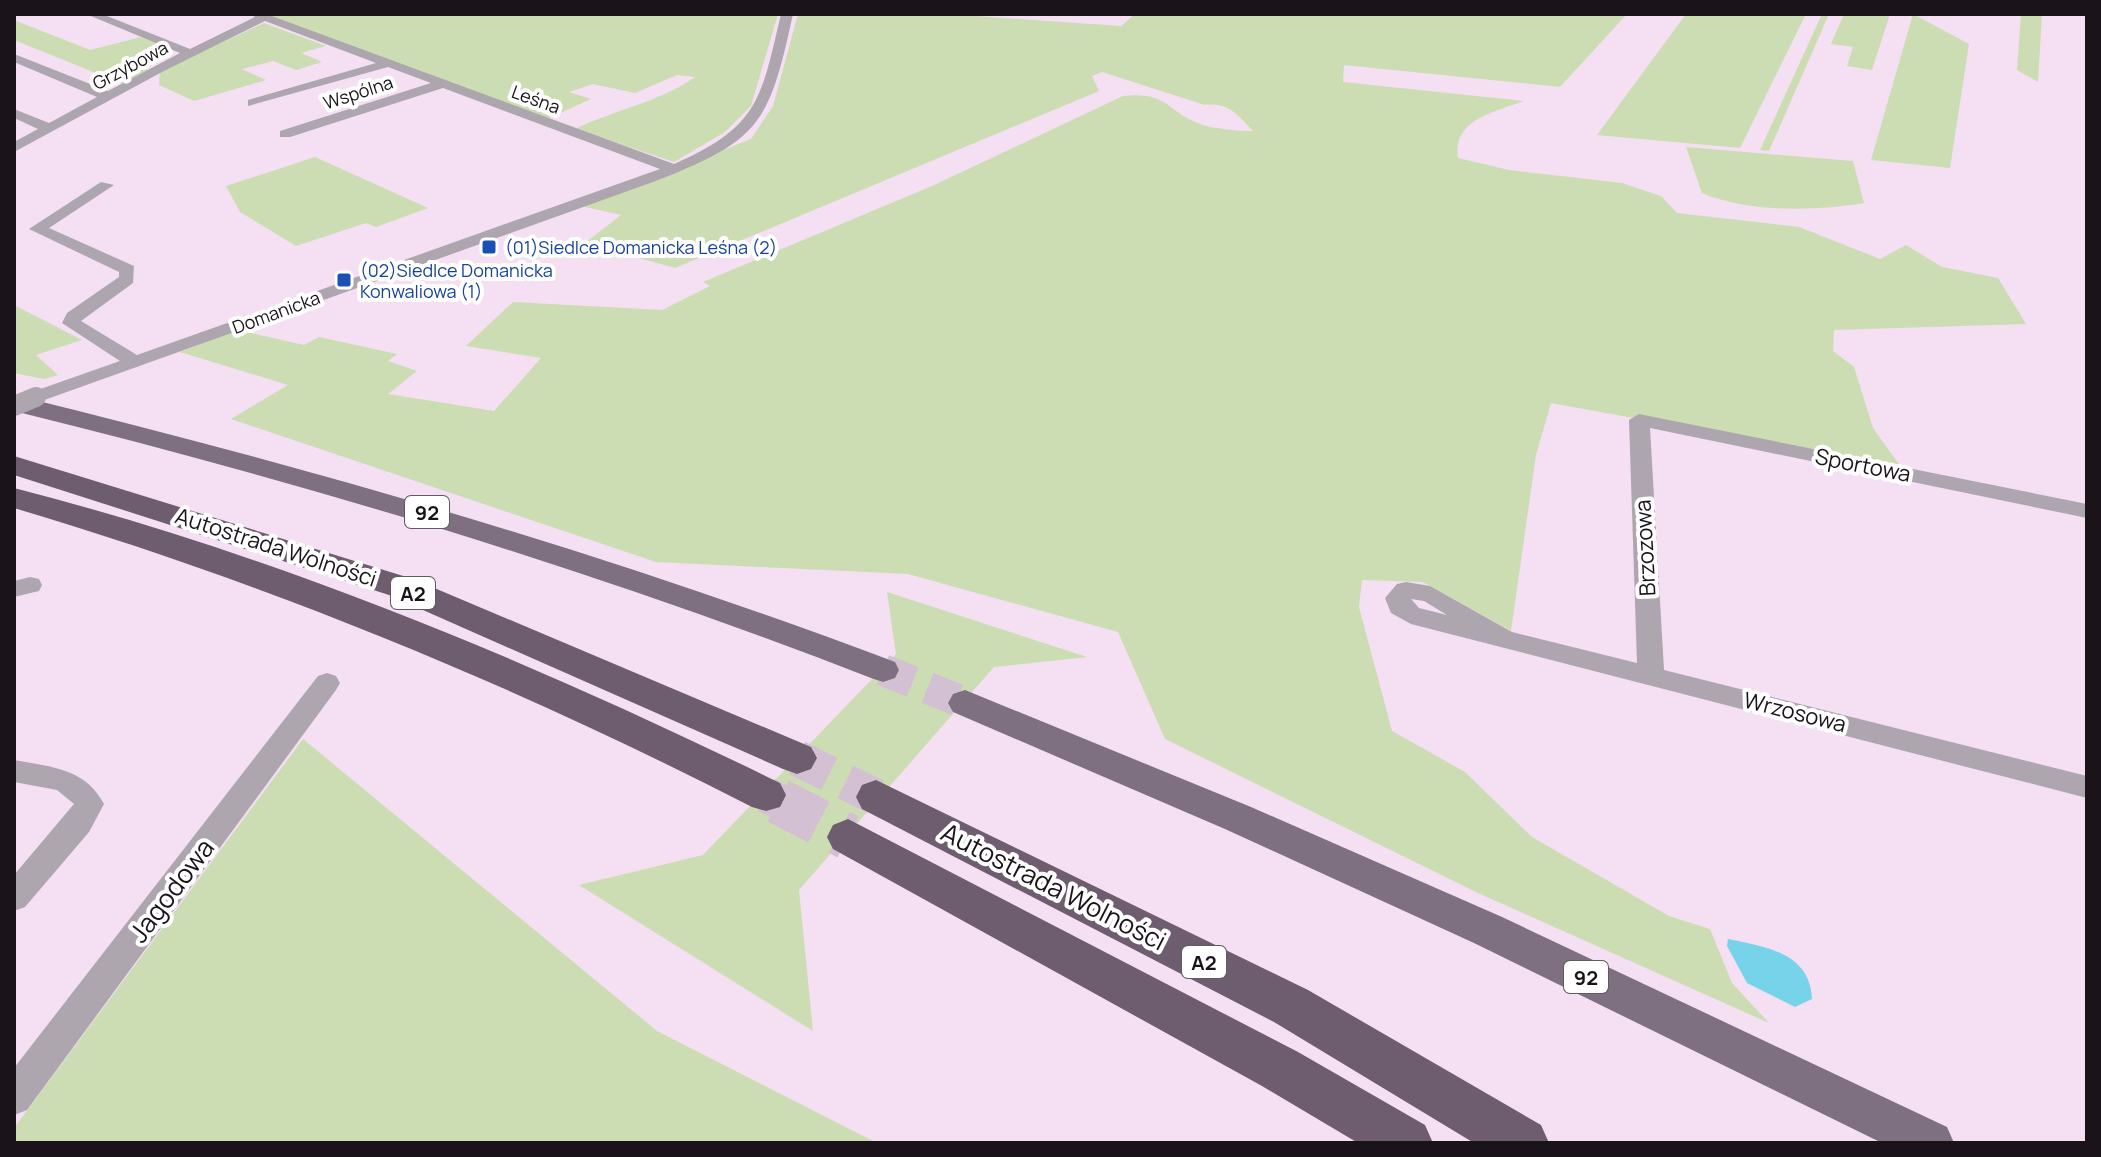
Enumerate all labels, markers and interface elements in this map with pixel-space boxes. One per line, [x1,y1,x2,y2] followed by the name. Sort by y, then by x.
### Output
[88,35,172,95] street label: Grzybowa
[320,69,396,115] street label: Wspólna
[508,79,564,119] street label: Leśna
[505,235,777,259] place label: (01)Siedlce Domanicka Leśna (2)
[480,238,498,256] marker: (01)Siedlce Domanicka Leśna (2)
[360,258,553,303] place label: (02)Siedlce Domanicka Konwaliowa (1)
[335,271,353,289] marker: (02)Siedlce Domanicka Konwaliowa (1)
[229,285,323,339] street label: Domanicka
[1813,441,1913,489] street label: Sportowa
[405,496,449,528] road number: 92
[1627,499,1663,597] street label: Brzozowa
[172,500,380,594] street label: Autostrada Wolności
[391,577,435,609] road number: A2
[1741,685,1849,739] street label: Wrzosowa
[935,814,1173,958] street label: Autostrada Wolności
[120,831,222,949] street label: Jagodowa
[1182,946,1226,978] road number: A2
[1564,961,1608,993] road number: 92

